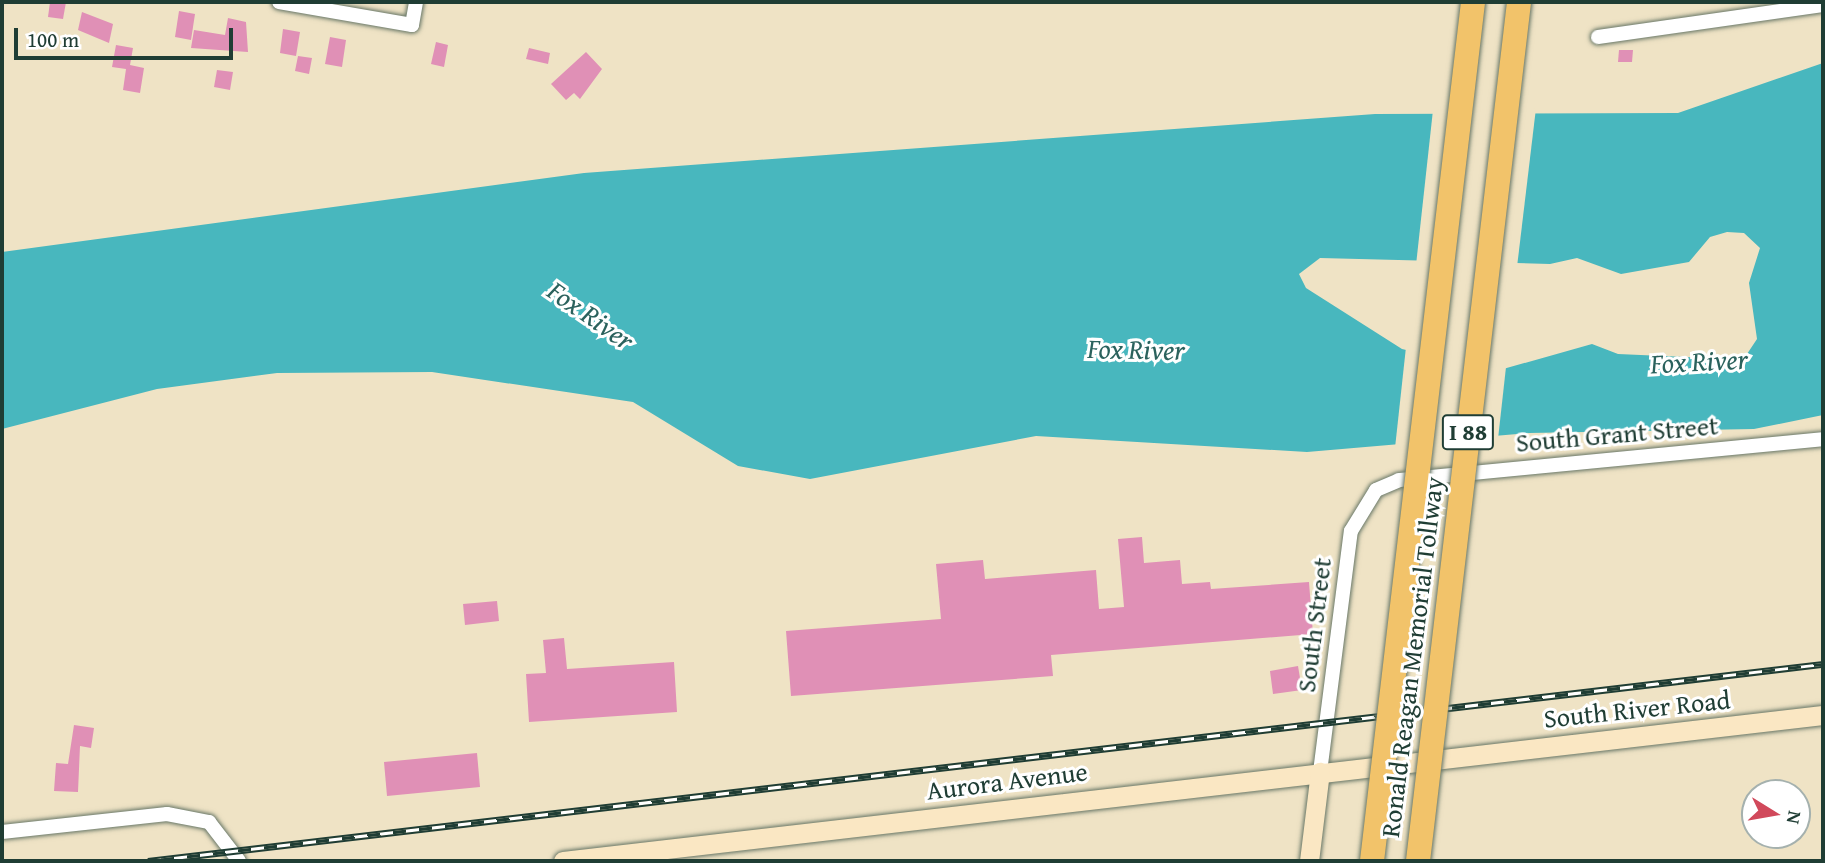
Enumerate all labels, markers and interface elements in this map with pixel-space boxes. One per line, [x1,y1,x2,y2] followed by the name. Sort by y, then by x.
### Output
[18,14,236,58] scale bar
[27,24,79,55] text: 100 m
[541,273,641,357] water label: Fox River
[1087,331,1185,367] water label: Fox River
[1649,342,1749,380] water label: Fox River
[1515,410,1719,458] street label: South Grant Street
[1442,412,1494,452] road number: I 88
[1374,475,1450,839] street label: Ronald Reagan Memorial Tollway
[1290,556,1338,694] street label: South Street
[1542,684,1732,734] street label: South River Road
[925,756,1089,806] street label: Aurora Avenue
[1741,779,1811,849] north arrow
[1780,809,1810,827] text: N

